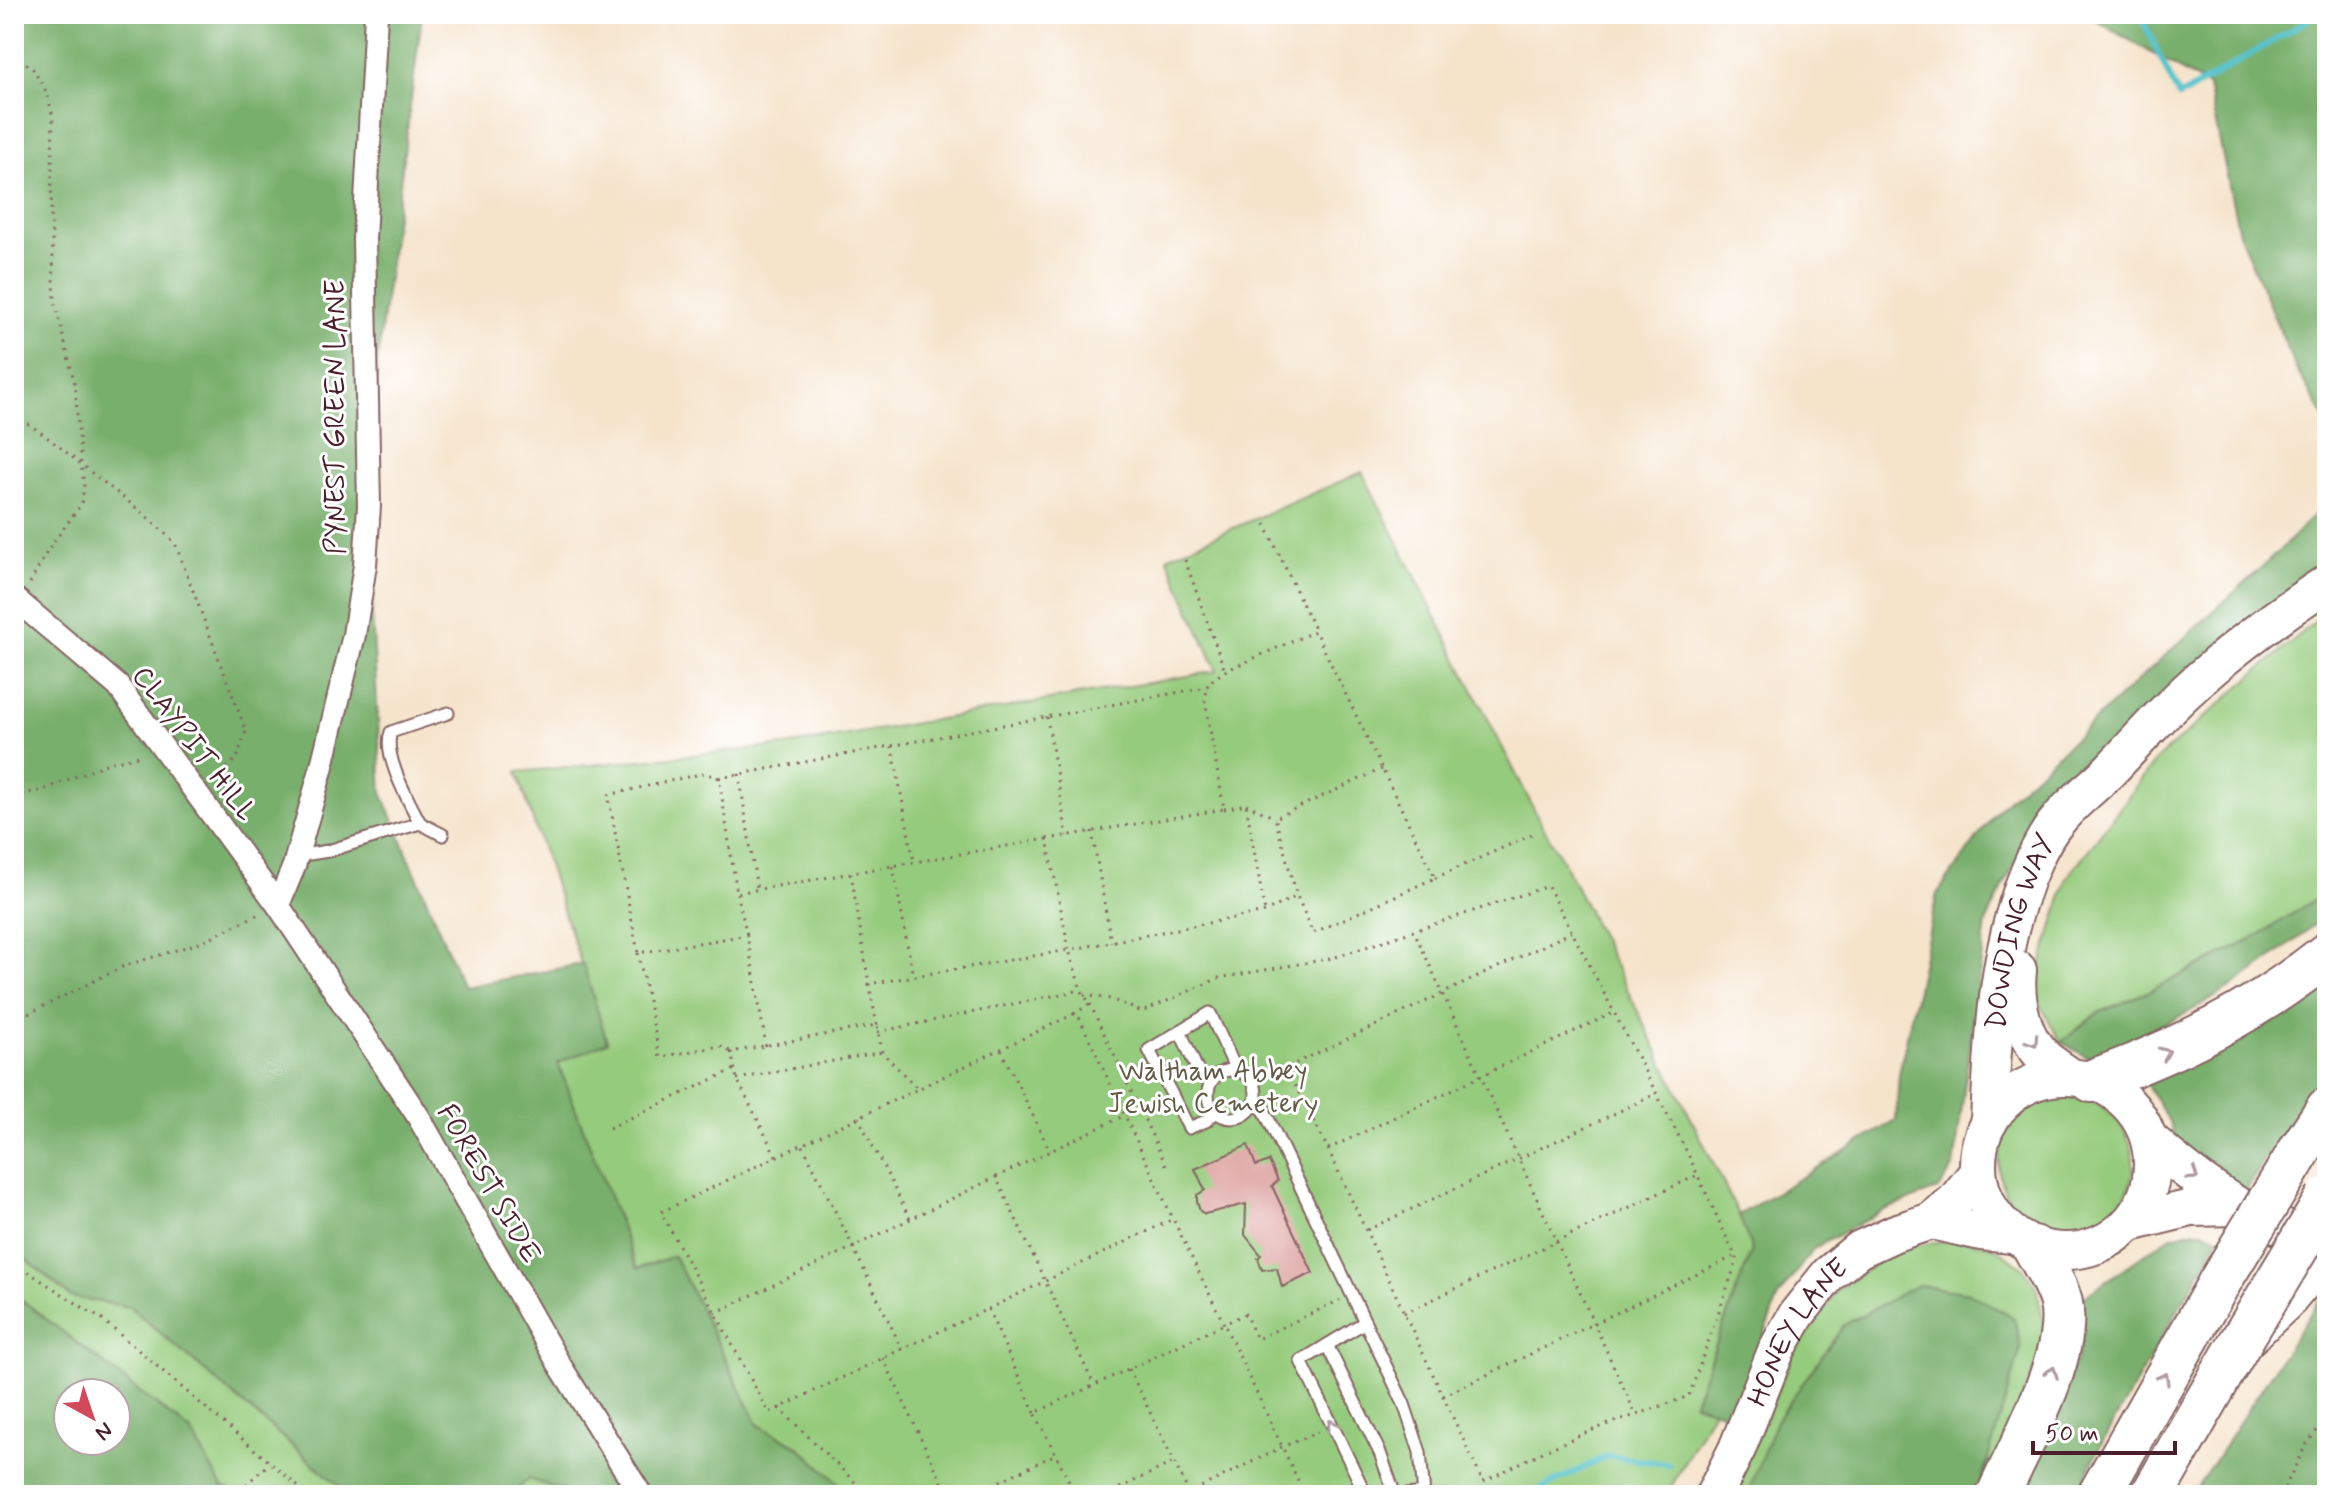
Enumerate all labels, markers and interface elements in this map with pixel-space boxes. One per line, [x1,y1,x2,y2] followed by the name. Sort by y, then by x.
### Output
[318,279,355,555] street label: PYNEST GREEN LANE
[122,659,264,830] street label: CLAYPIT HILL
[1979,828,2065,1031] street label: DOWDING WAY
[2023,1032,2038,1047] one-way arrow
[2157,1047,2171,1063] one-way arrow
[1108,1054,1318,1123] park label: Waltham Abbey Jewish Cemetery
[427,1098,548,1271] street label: FOREST SIDE
[2185,1165,2199,1180] one-way arrow
[1740,1250,1856,1412] street label: HONEY LANE
[2042,1366,2059,1380] one-way arrow
[2154,1372,2170,1387] one-way arrow
[52,1377,132,1457] north arrow
[2033,1405,2175,1455] scale bar
[89,1415,118,1446] text: N
[1326,1418,1342,1433] one-way arrow
[2045,1419,2099,1450] text: 50 m

